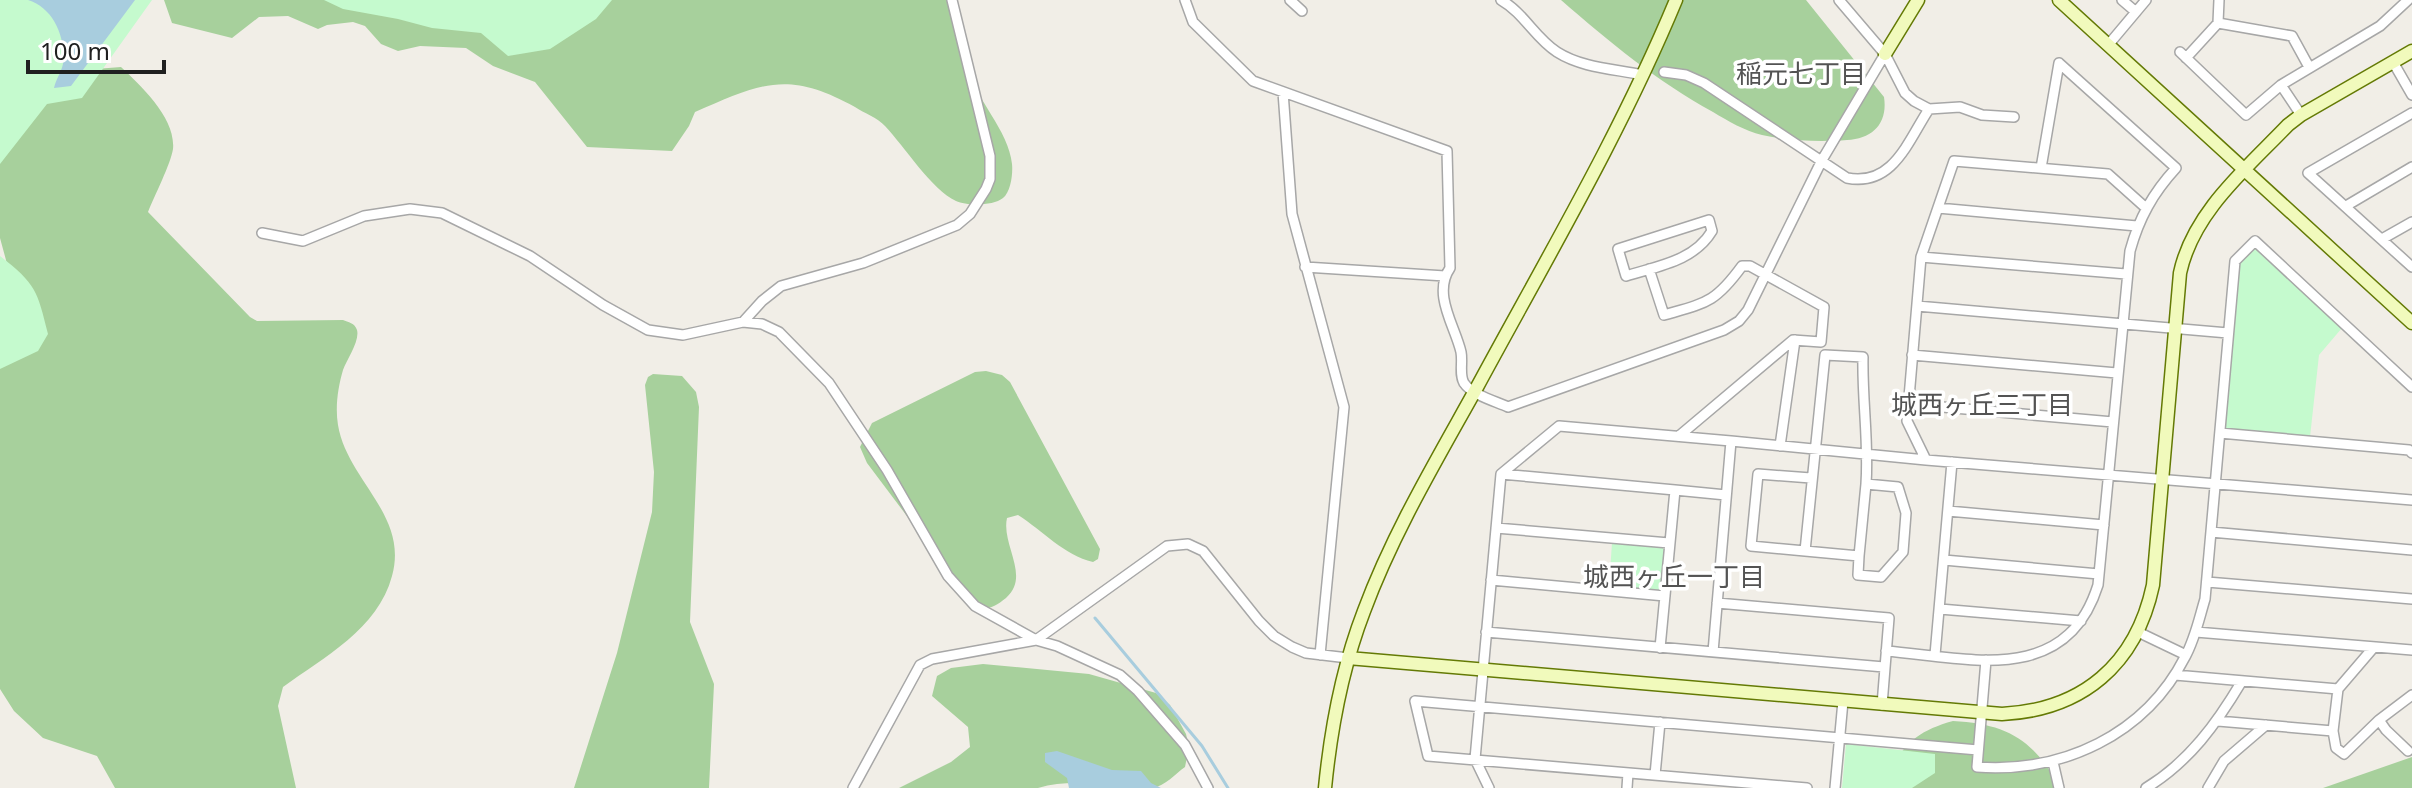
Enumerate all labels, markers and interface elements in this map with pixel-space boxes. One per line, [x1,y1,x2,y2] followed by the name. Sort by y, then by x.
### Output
[28,24,164,74] scale bar
[40,34,110,67] text: 100 m
[1736,55,1866,91] district label: 稲元七丁目
[1891,386,2073,422] district label: 城西ヶ丘三丁目
[1583,558,1765,594] district label: 城西ヶ丘一丁目

